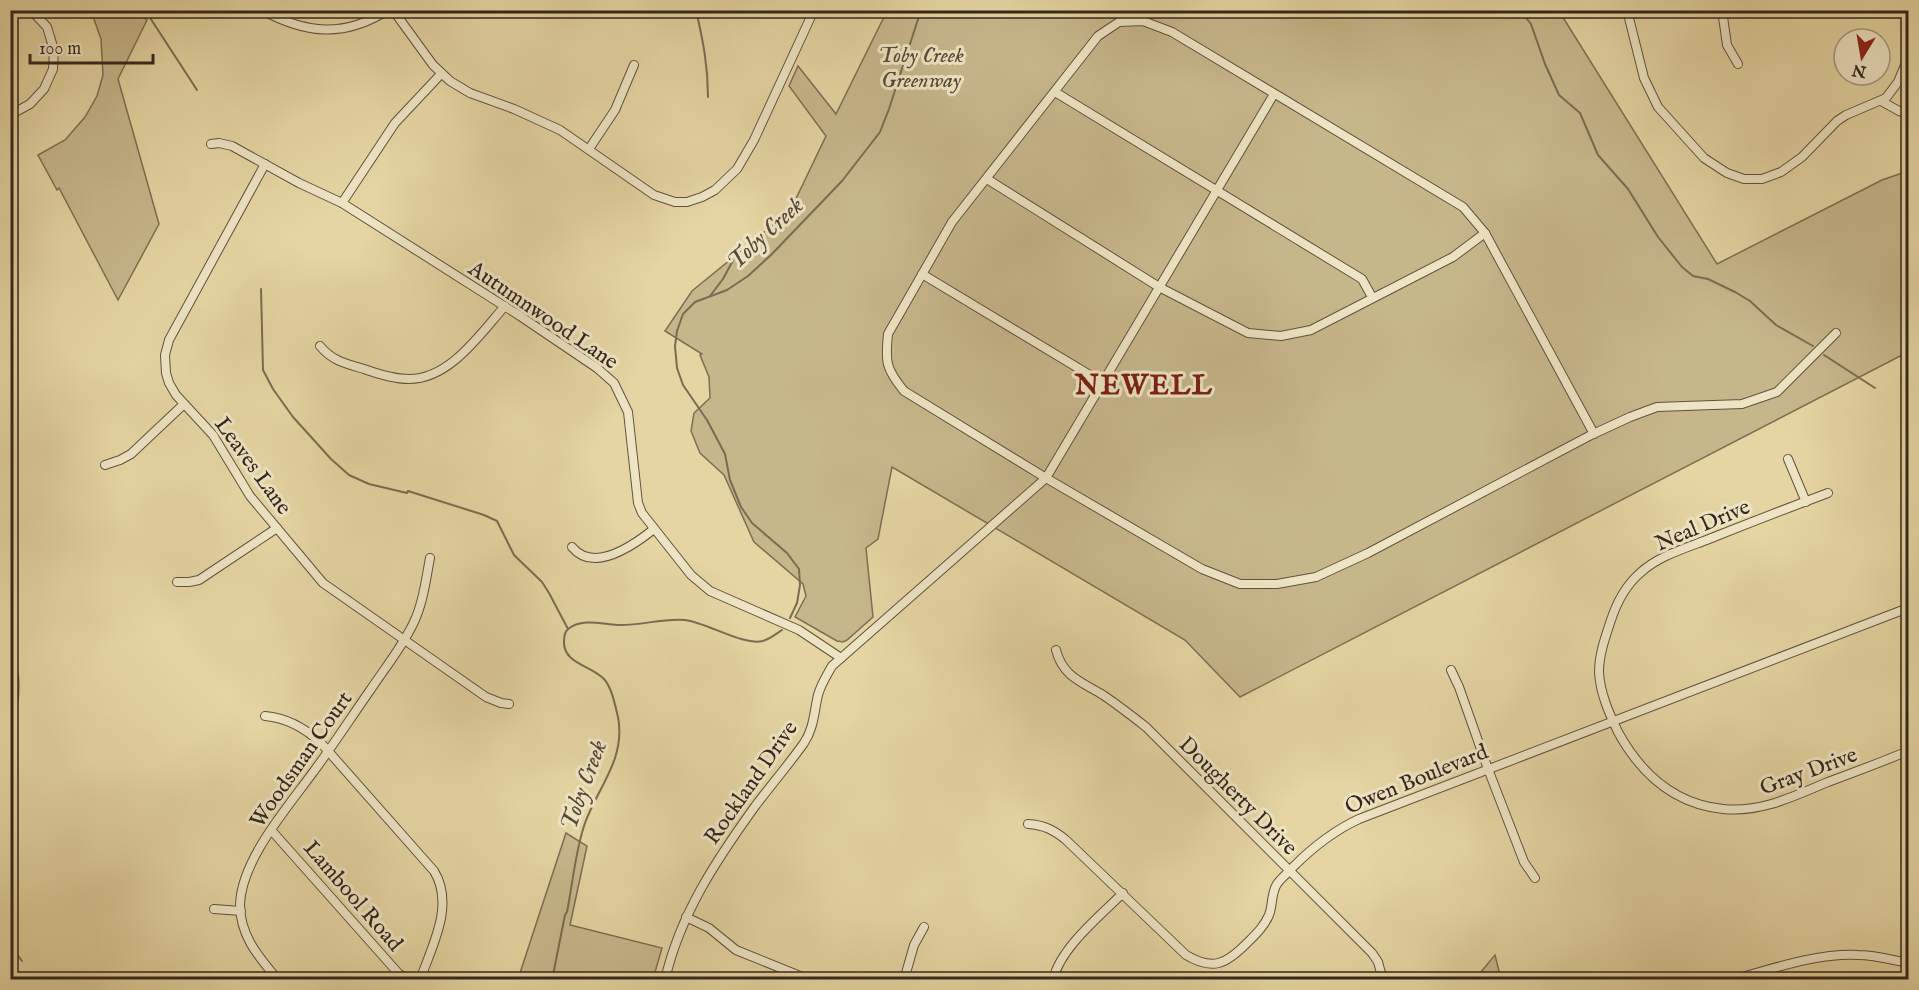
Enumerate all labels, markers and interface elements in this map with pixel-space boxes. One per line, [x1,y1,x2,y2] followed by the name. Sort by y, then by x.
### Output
[30,27,153,65] scale bar
[1832,27,1892,87] north arrow
[39,38,81,61] text: 100 m
[878,42,964,95] park label: Toby Creek Greenway
[1851,59,1869,81] text: N
[721,191,811,277] water label: Toby Creek
[462,255,623,376] street label: Autumnwood Lane
[1074,369,1213,404] district label: NEWELL
[207,412,297,521] street label: Leaves Lane
[1651,493,1754,558] street label: Neal Drive
[244,686,359,834] street label: Woodsman Court
[699,716,805,850] street label: Rockland Drive
[1172,731,1303,862] street label: Dougherty Drive
[554,736,615,835] water label: Toby Creek
[1341,738,1493,821] street label: Owen Boulevard
[1756,741,1861,802] street label: Gray Drive
[297,835,409,958] street label: Lambool Road

